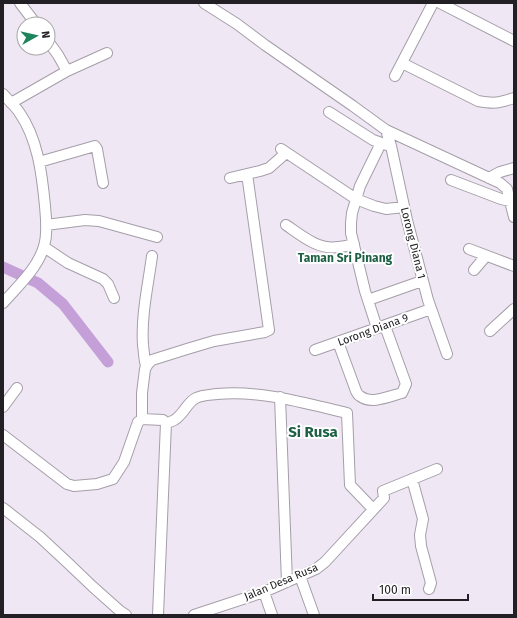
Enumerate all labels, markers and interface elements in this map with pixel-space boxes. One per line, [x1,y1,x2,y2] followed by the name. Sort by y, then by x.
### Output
[16,16,56,56] north arrow
[38,30,52,39] text: N
[398,206,428,280] street label: Lorong Diana 1
[298,251,393,265] district label: Taman Sri Pinang
[336,311,410,349] street label: Lorong Diana 9
[288,423,338,441] district label: Si Rusa
[242,561,320,603] street label: Jalan Desa Rusa
[373,576,468,602] scale bar
[379,583,411,597] text: 100 m

